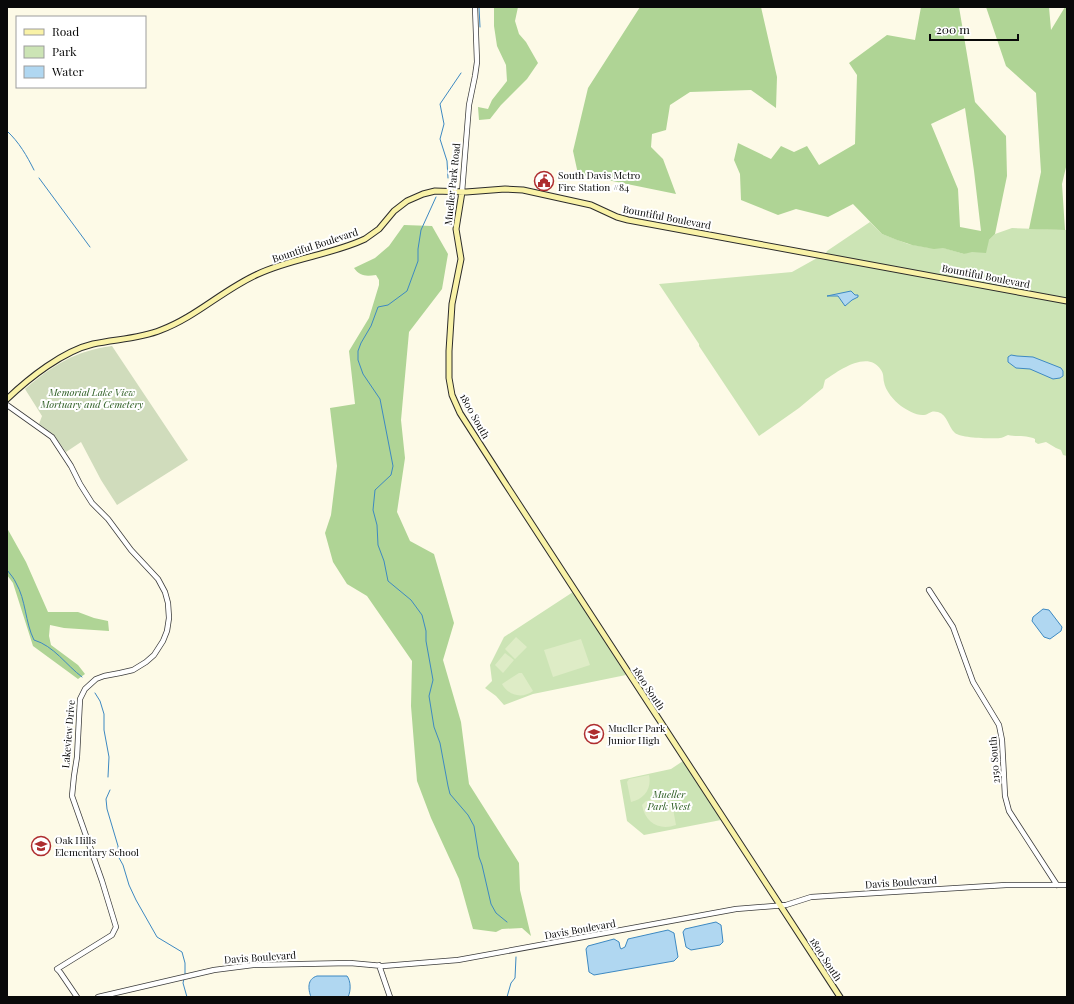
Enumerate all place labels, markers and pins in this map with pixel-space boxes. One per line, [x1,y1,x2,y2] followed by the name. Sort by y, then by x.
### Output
[558,168,641,194] place label: South Davis Metro Fire Station #84
[533,170,555,192] public building icon: South Davis Metro Fire Station #84
[607,721,666,747] place label: Mueller Park Junior High
[583,723,605,745] school or university icon: Mueller Park Junior High
[55,833,139,859] place label: Oak Hills Elementary School
[30,835,52,857] school or university icon: Oak Hills Elementary School

